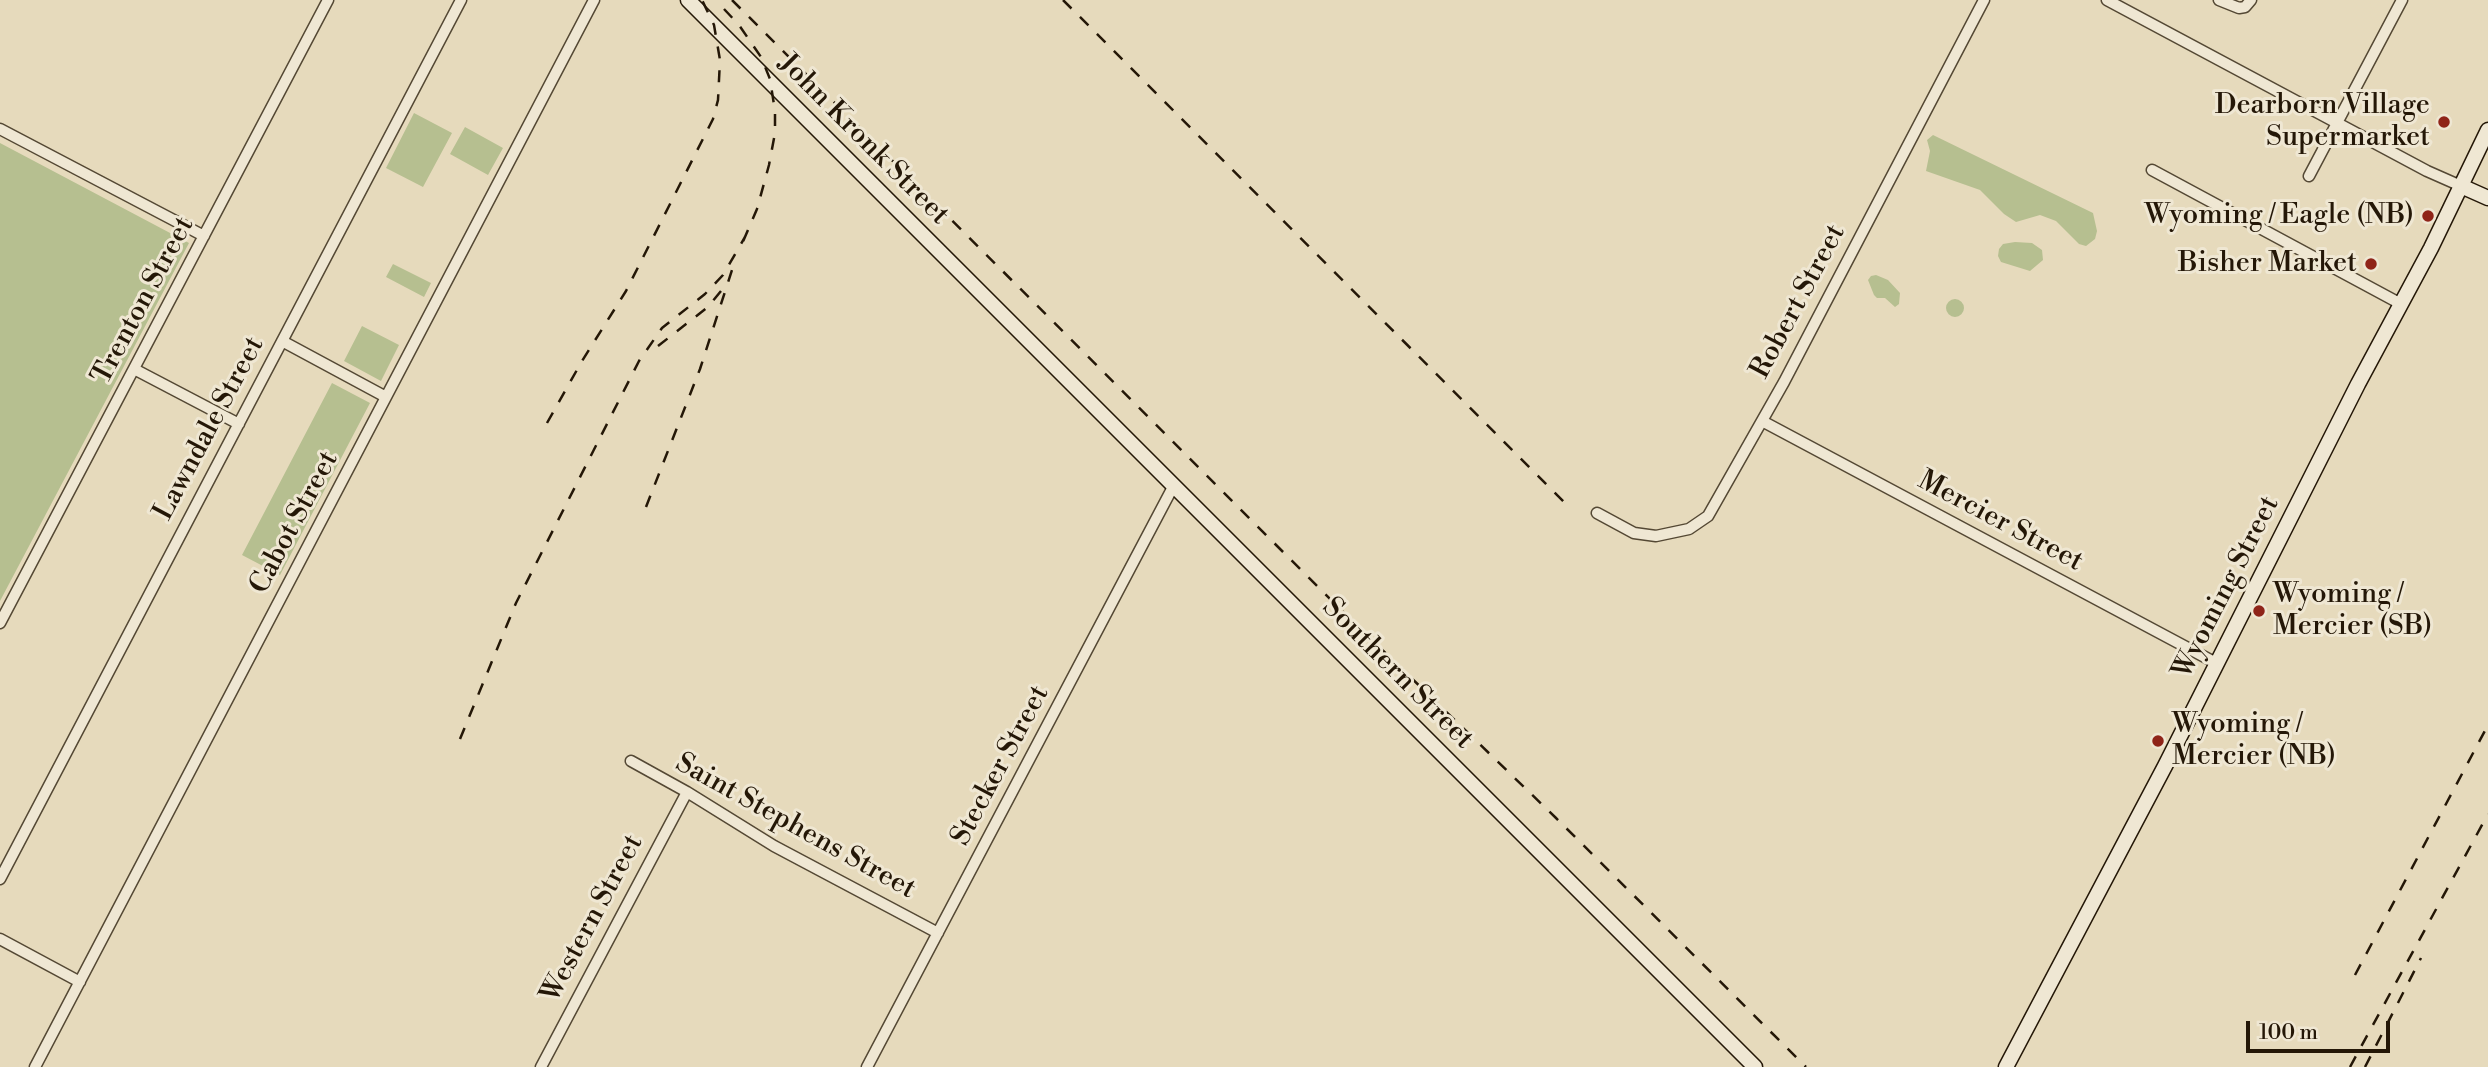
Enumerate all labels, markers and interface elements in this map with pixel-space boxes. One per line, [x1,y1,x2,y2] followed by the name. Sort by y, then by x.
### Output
[771,48,955,232] street label: John Kronk Street
[2215,89,2430,155] place label: Dearborn Village Supermarket
[2436,114,2452,130] marker: Dearborn Village Supermarket
[2145,199,2414,233] place label: Wyoming / Eagle (NB)
[2420,208,2436,224] marker: Wyoming / Eagle (NB)
[86,211,202,391] street label: Trenton Street
[1744,219,1854,385] street label: Robert Street
[2178,247,2357,281] place label: Bisher Market
[2363,256,2379,272] marker: Bisher Market
[148,332,272,526] street label: Lawndale Street
[243,446,347,600] street label: Cabot Street
[1912,464,2088,580] street label: Mercier Street
[2167,491,2287,685] street label: Wyoming Street
[2273,578,2432,644] place label: Wyoming / Mercier (SB)
[1314,591,1480,757] street label: Southern Street
[2251,603,2267,619] marker: Wyoming / Mercier (SB)
[945,680,1057,852] street label: Stecker Street
[2172,708,2336,774] place label: Wyoming / Mercier (NB)
[2150,733,2166,749] marker: Wyoming / Mercier (NB)
[669,747,921,907] street label: Saint Stephens Street
[535,829,651,1009] street label: Western Street
[2250,1007,2394,1052] scale bar
[2259,1020,2318,1046] text: 100 m

